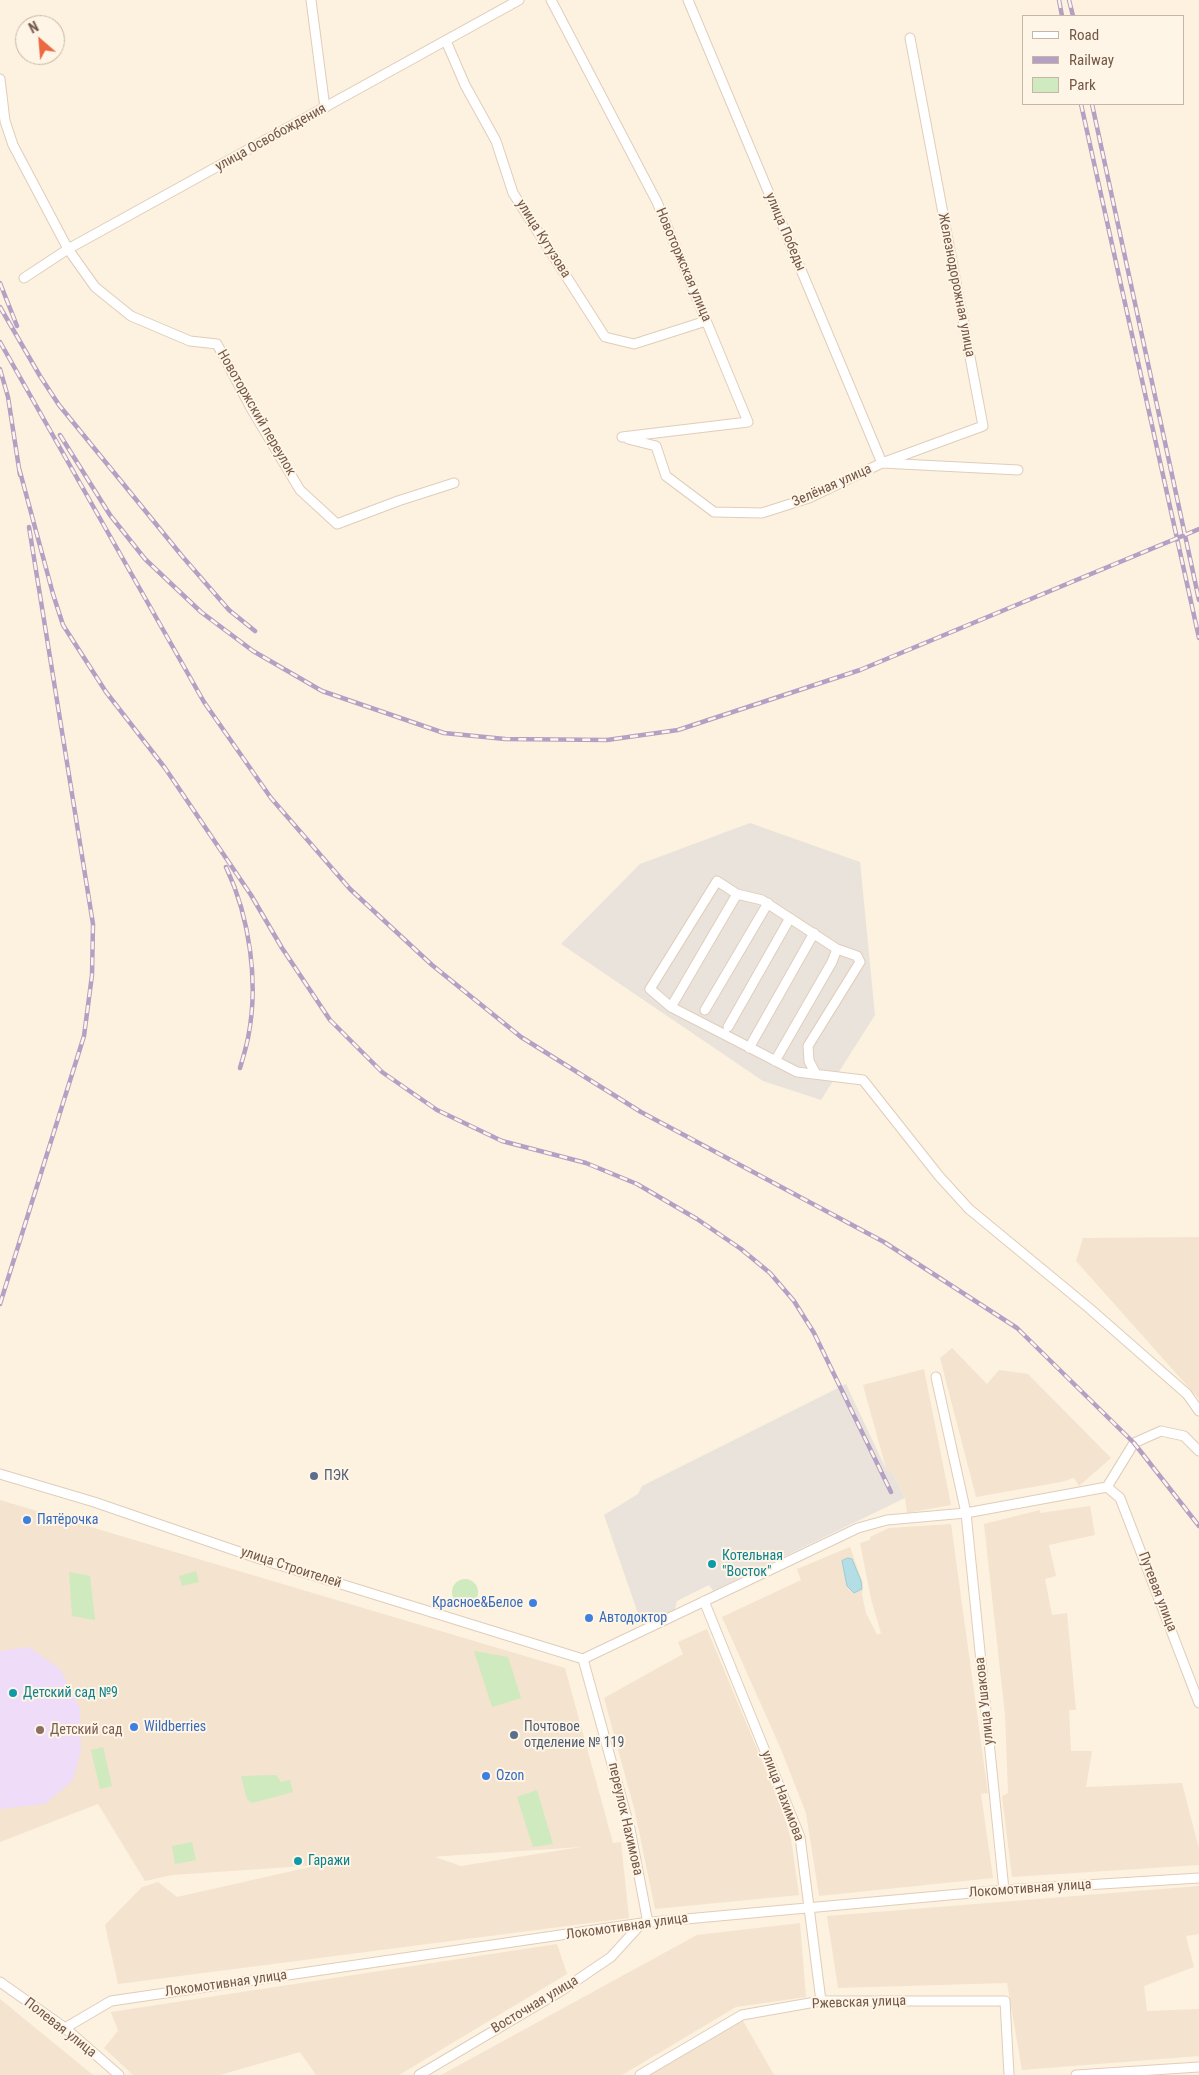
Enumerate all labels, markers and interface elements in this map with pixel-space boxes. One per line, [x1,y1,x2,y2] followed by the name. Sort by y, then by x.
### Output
[15,15,65,65] north arrow
[1022,15,1184,105] legend
[26,18,41,37] text: N
[1069,26,1099,44] text: Road
[1069,51,1114,69] text: Railway
[1069,76,1096,94] text: Park
[213,101,329,175] street label: улица Освобождения
[761,190,809,274] street label: улица Победы
[512,197,574,281] street label: улица Кутузова
[651,206,715,324] street label: Новоторжская улица
[934,212,978,358] street label: Железнодорожная улица
[213,347,299,479] street label: Новоторжский переулок
[790,461,874,511] street label: Зелёная улица
[324,1468,349,1484] place label: ПЭК
[308,1470,320,1482] marker: ПЭК
[37,1512,98,1528] place label: Пятёрочка
[21,1514,33,1526] marker: Пятёрочка
[239,1544,343,1592] street label: улица Строителей
[722,1548,783,1580] place label: Котельная "Восток"
[1134,1550,1180,1634] street label: Путевая улица
[706,1558,718,1570] marker: Котельная "Восток"
[432,1595,523,1611] place label: Красное&Белое
[527,1597,539,1609] marker: Красное&Белое
[599,1610,667,1626] place label: Автодоктор
[583,1612,595,1624] marker: Автодоктор
[972,1656,998,1746] street label: улица Ушакова
[23,1685,118,1701] place label: Детский сад №9
[7,1687,19,1699] marker: Детский сад №9
[144,1719,206,1735] place label: Wildberries
[524,1719,624,1751] place label: Почтовое отделение № 119
[128,1721,140,1733] marker: Wildberries
[50,1722,122,1738] place label: Детский сад
[34,1724,46,1736] marker: Детский сад
[508,1729,520,1741] marker: Почтовое отделение № 119
[757,1748,807,1844] street label: улица Нахимова
[604,1761,646,1877] street label: переулок Нахимова
[496,1768,524,1784] place label: Ozon
[480,1770,492,1782] marker: Ozon
[308,1853,350,1869] place label: Гаражи
[292,1855,304,1867] marker: Гаражи
[968,1876,1092,1902] street label: Локомотивная улица
[565,1910,689,1944] street label: Локомотивная улица
[164,1967,288,2001] street label: Локомотивная улица
[489,1973,581,2037] street label: Восточная улица
[812,1993,906,2013] street label: Ржевская улица
[21,1995,99,2061] street label: Полевая улица

